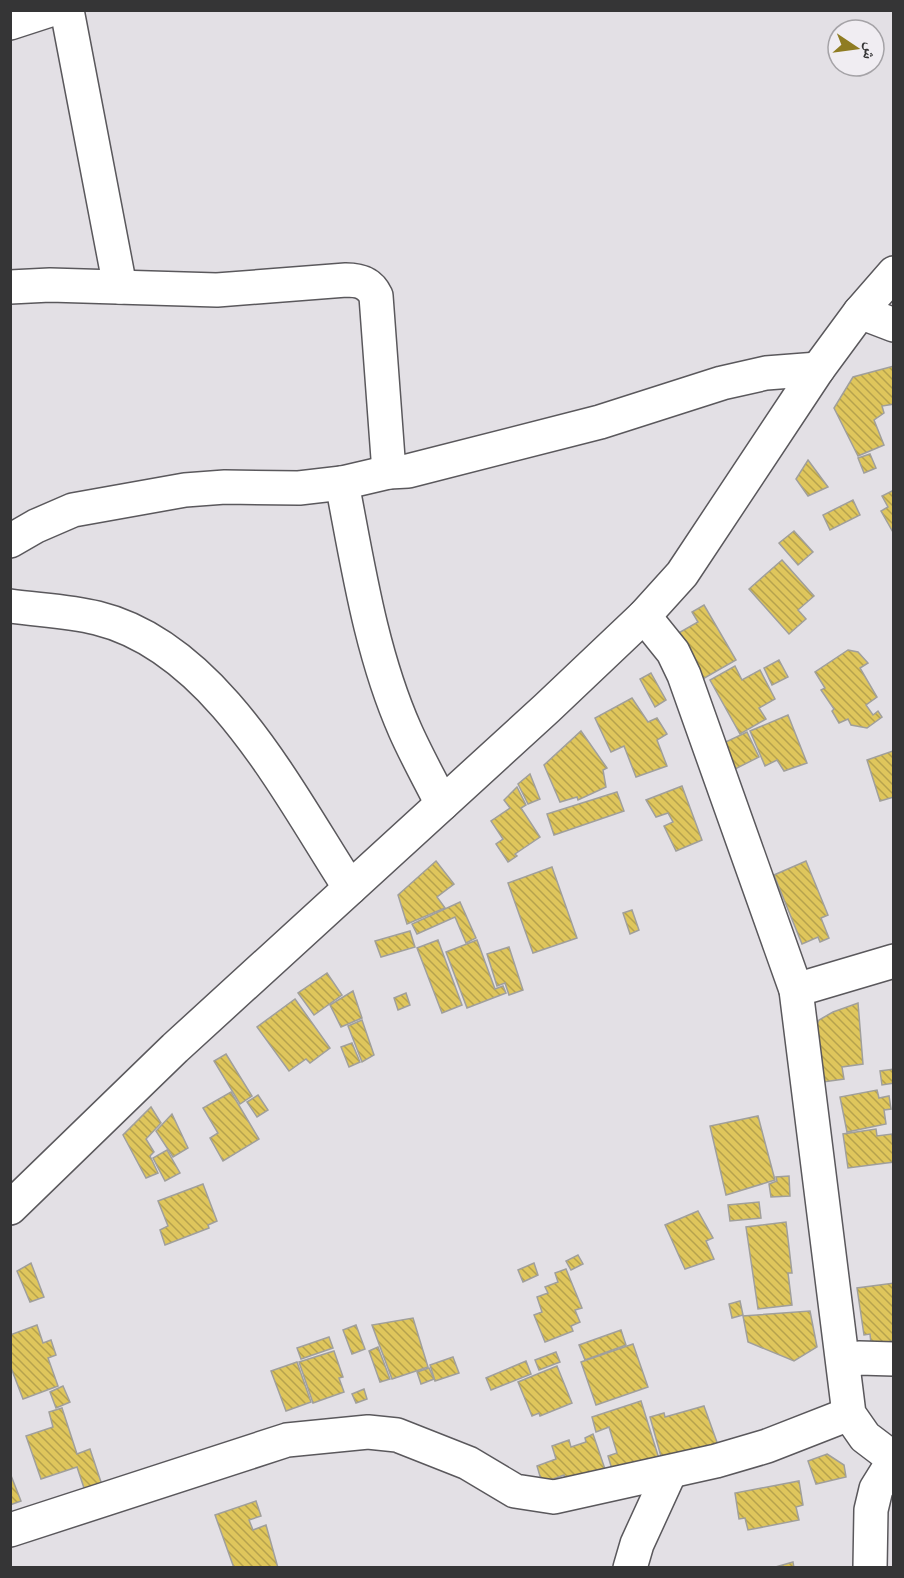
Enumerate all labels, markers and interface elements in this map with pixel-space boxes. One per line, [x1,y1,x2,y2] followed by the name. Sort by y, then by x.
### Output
[826,18,886,78] north arrow
[857,40,880,61] text: ش

